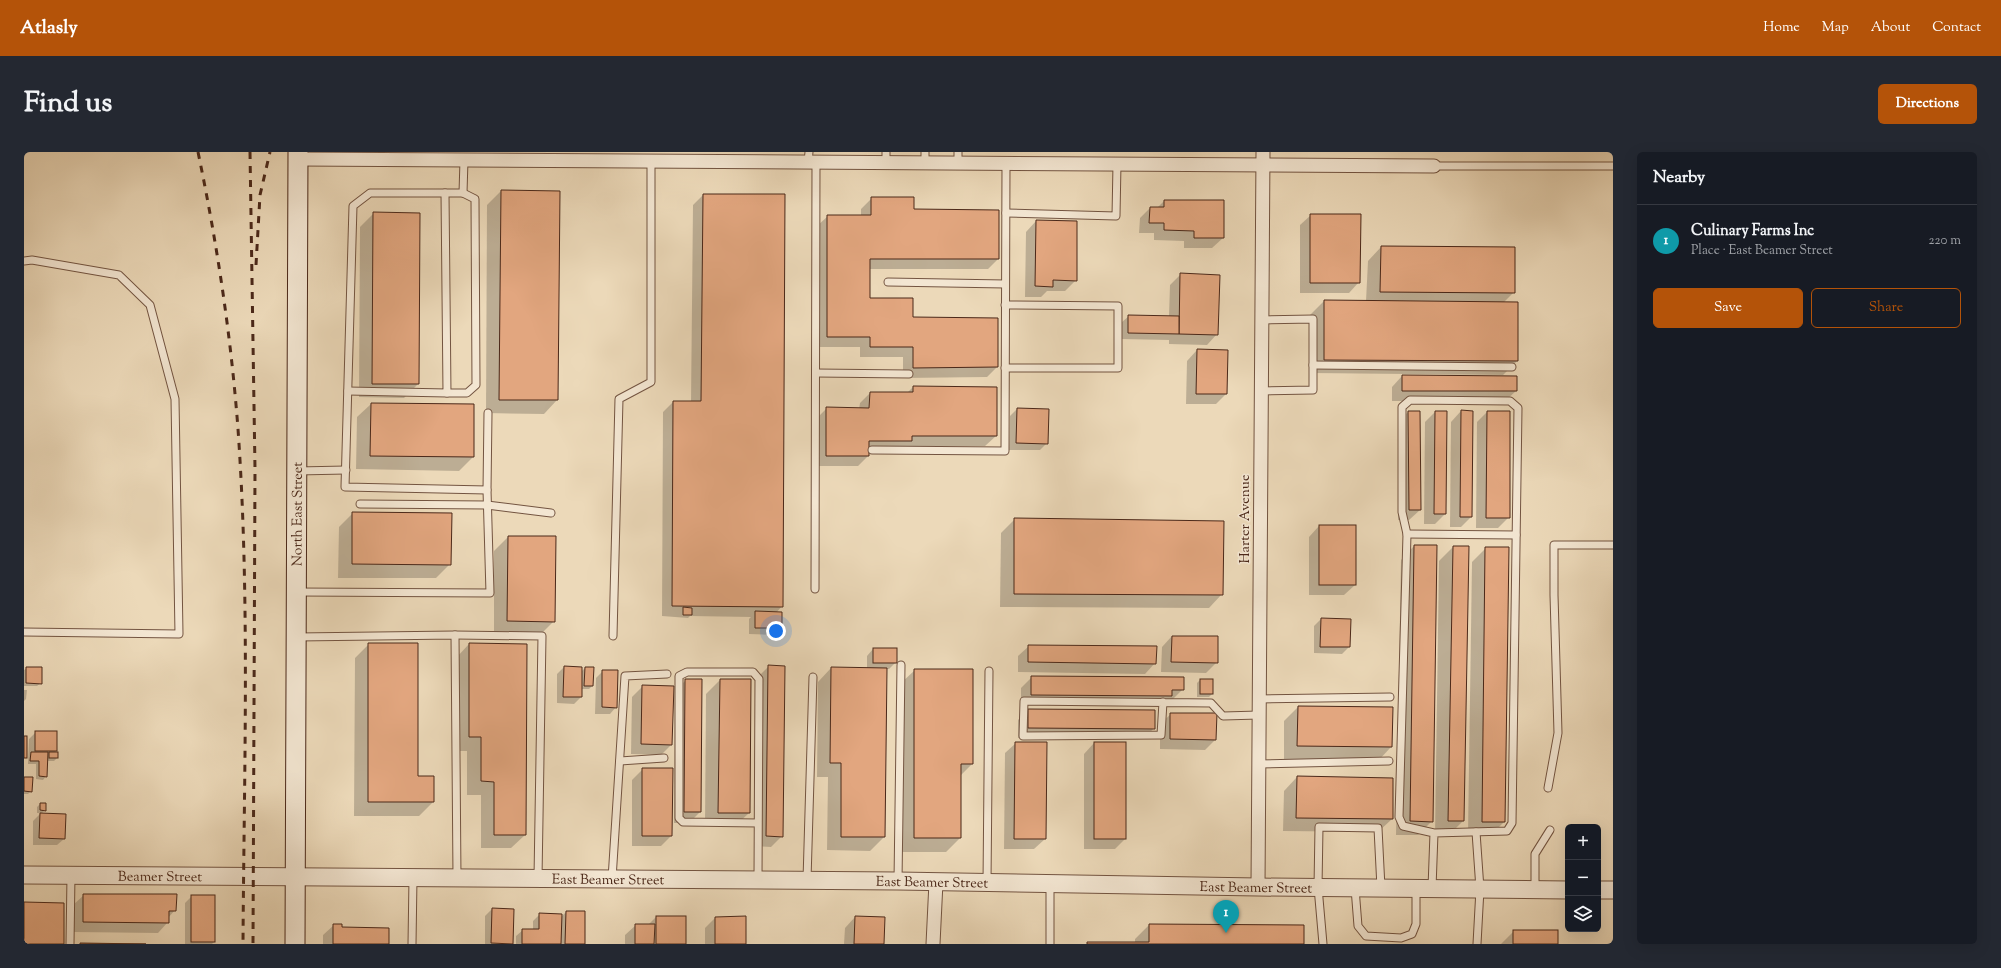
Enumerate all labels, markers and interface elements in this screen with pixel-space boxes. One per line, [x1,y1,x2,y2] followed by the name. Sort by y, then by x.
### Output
[20,15,78,42] text: Atlasly
[1763,18,1800,38] text: Home
[1822,18,1849,38] text: Map
[1871,18,1910,38] text: About
[1932,18,1981,38] text: Contact
[24,84,112,124] text: Find us
[1878,84,1977,124] button: Directions
[1653,166,1705,190] text: Nearby
[1691,221,1814,242] text: Culinary Farms Inc
[1664,232,1668,250] text: 1
[1928,232,1961,250] text: 220 m
[1691,242,1833,260] text: Place · East Beamer Street
[1653,288,1803,328] button: Save
[1811,288,1961,328] button: Share
[288,462,309,566] street label: North East Street
[1236,475,1256,563] street label: Harter Avenue
[766,621,786,641] your location
[1565,824,1601,932] map controls
[1565,824,1601,860] button: +
[1565,860,1601,896] button: −
[118,868,202,888] street label: Beamer Street
[552,871,664,891] street label: East Beamer Street
[876,873,989,895] street label: East Beamer Street
[1199,878,1312,900] street label: East Beamer Street
[1565,896,1601,932] button: layers
[1213,900,1239,933] pin: 1

